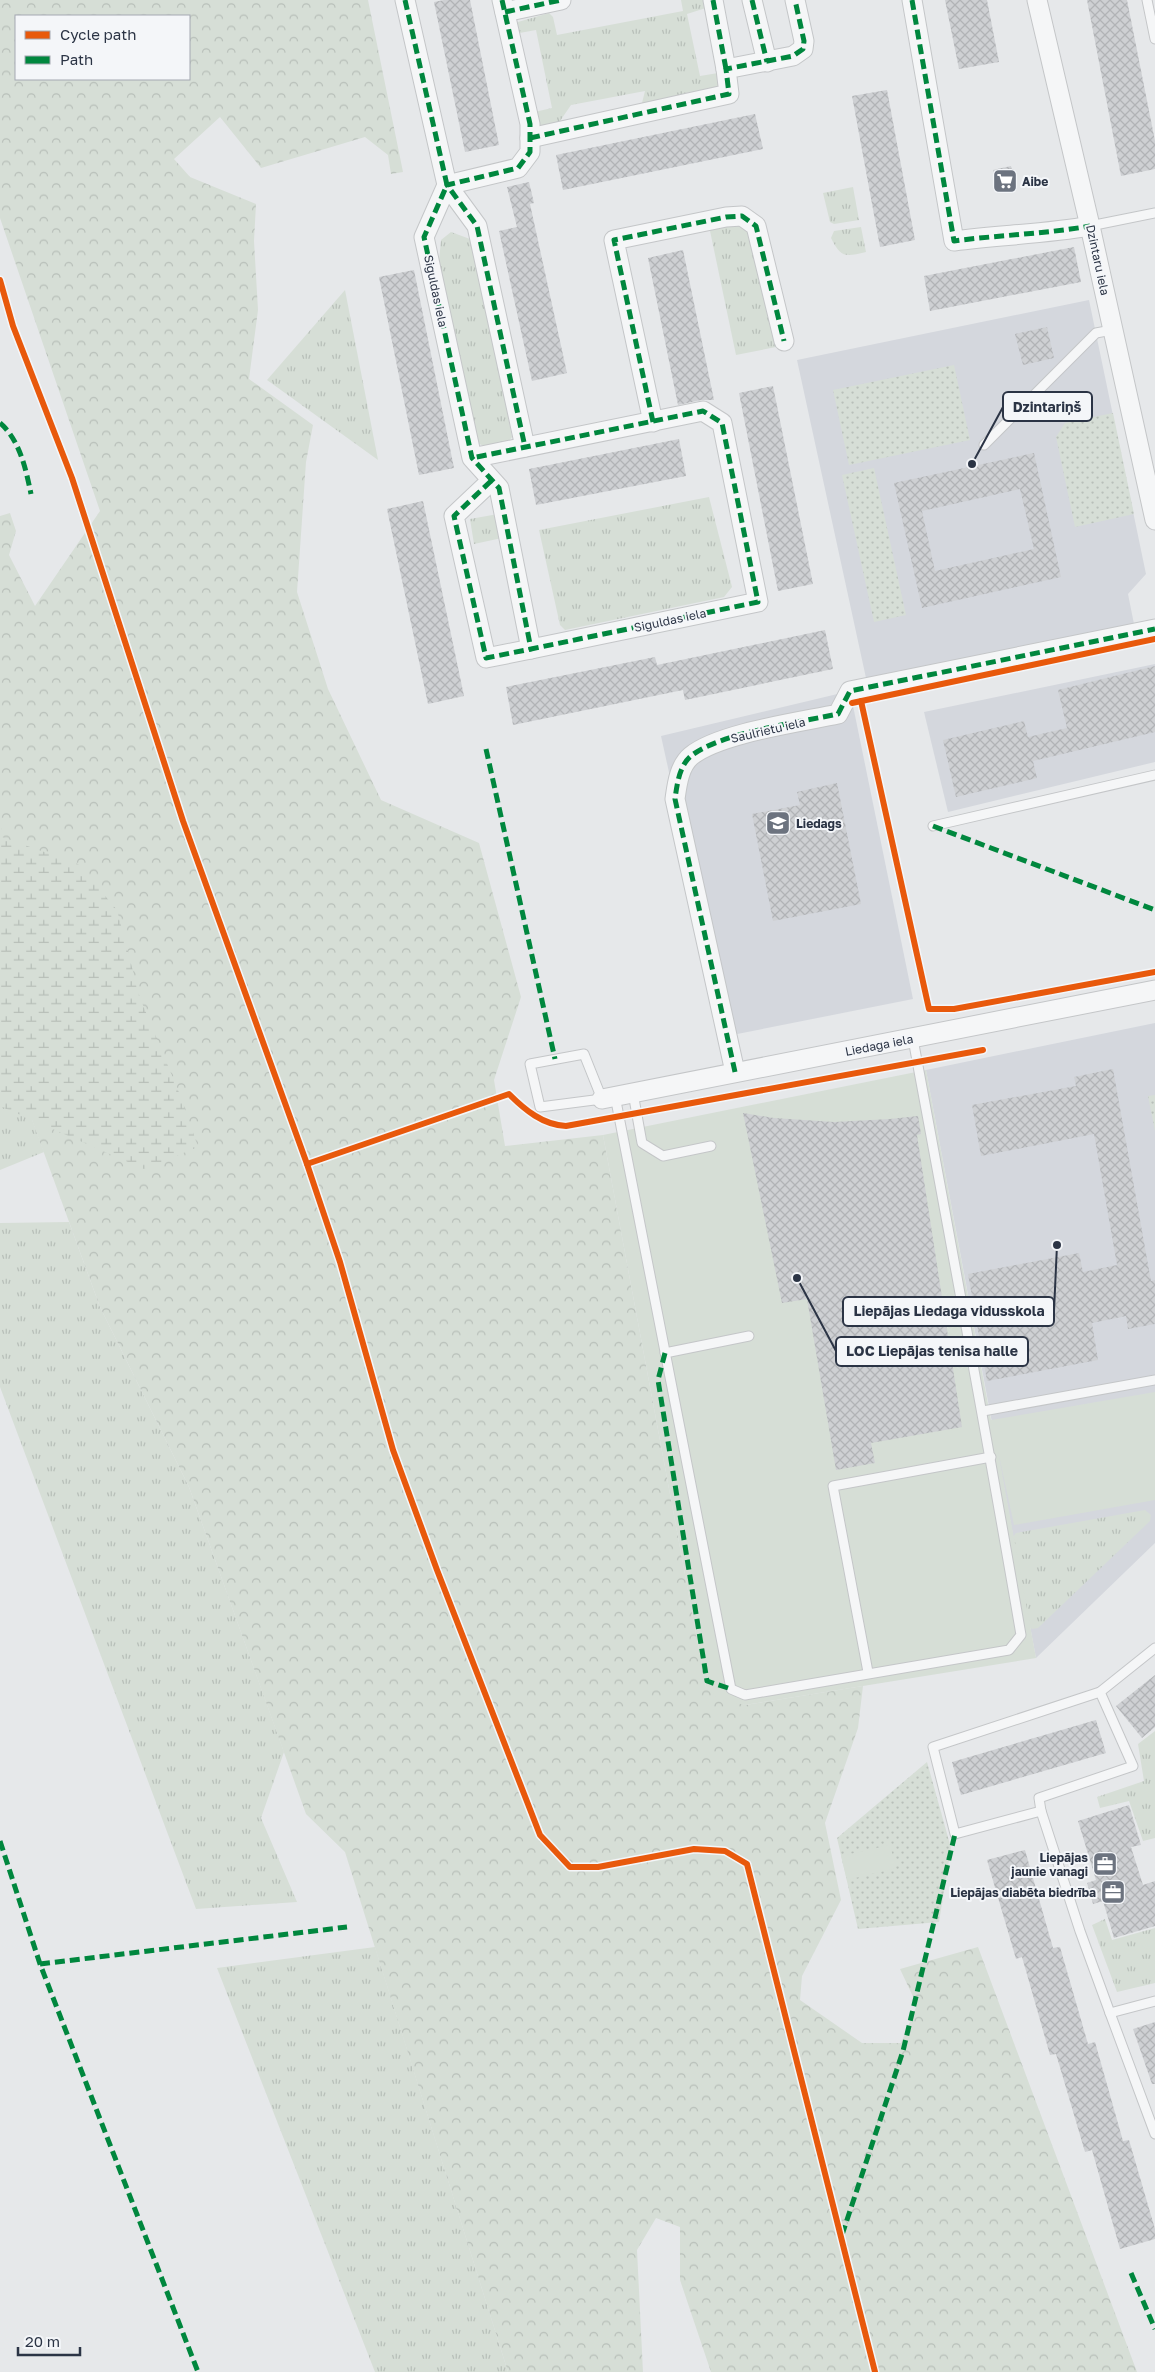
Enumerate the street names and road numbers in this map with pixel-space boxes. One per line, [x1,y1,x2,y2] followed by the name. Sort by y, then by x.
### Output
[1083,223,1113,297] street label: Dzintaru iela
[421,253,451,329] street label: Siguldas iela
[632,605,708,635] street label: Siguldas iela
[729,714,807,746] street label: Saulrietu iela
[844,1031,914,1059] street label: Liedaga iela

